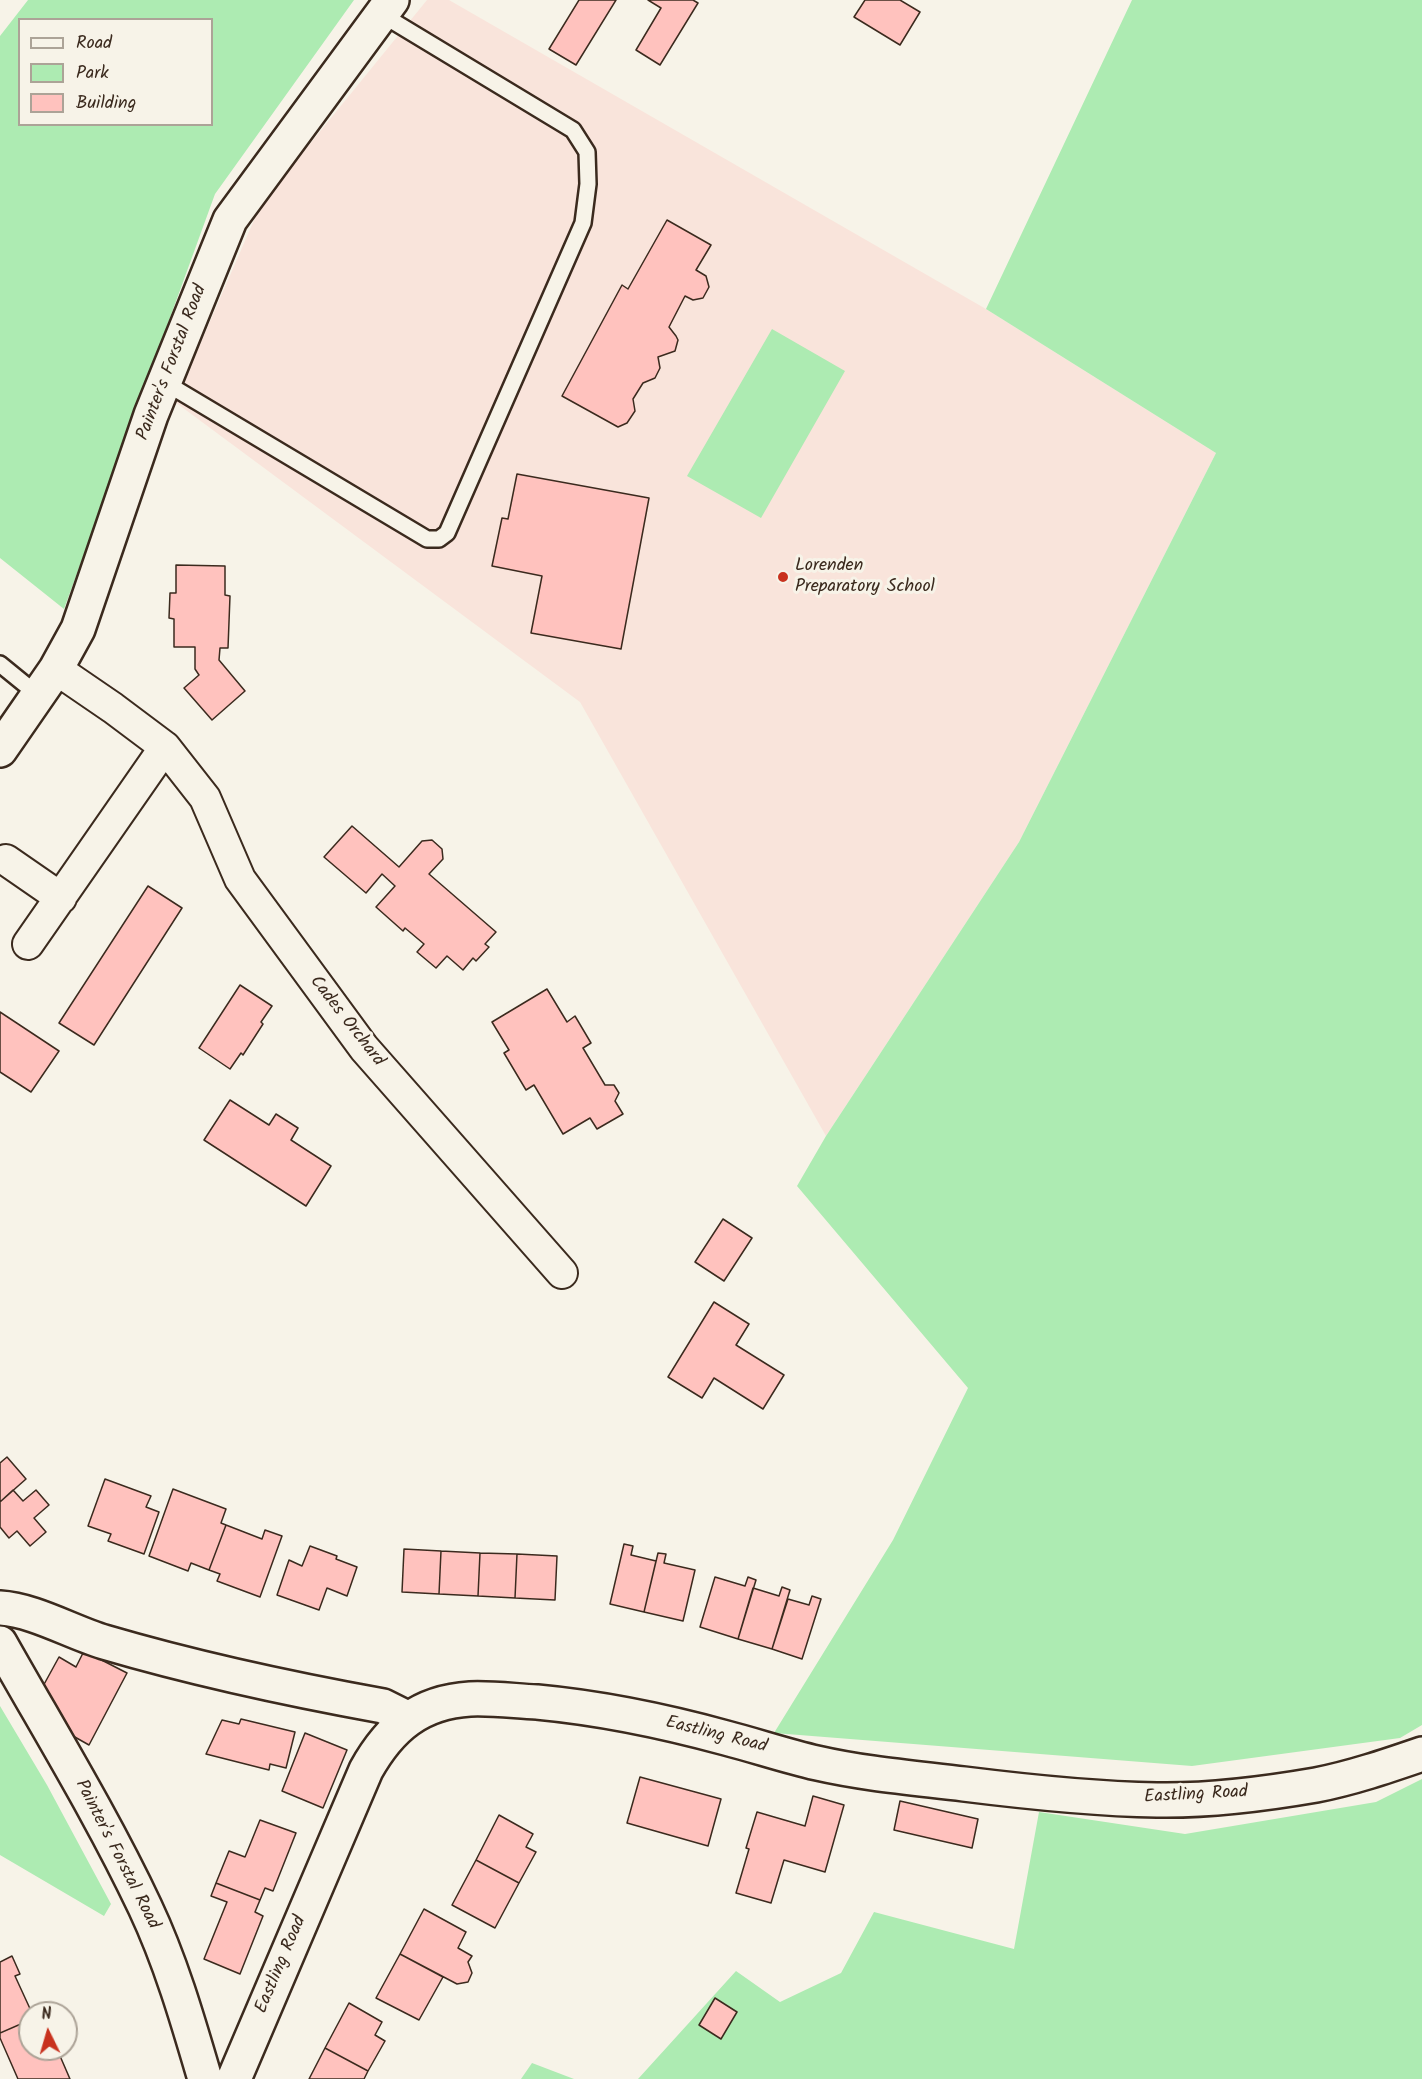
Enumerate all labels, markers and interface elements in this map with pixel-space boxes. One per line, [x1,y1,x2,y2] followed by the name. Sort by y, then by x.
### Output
[18,18,213,126] legend
[76,29,112,58] text: Road
[76,59,109,88] text: Park
[76,89,136,118] text: Building
[133,282,213,444] street label: Painter's Forstal Road
[795,556,935,598] place label: Lorenden Preparatory School
[776,570,790,584] marker: Lorenden Preparatory School
[304,972,388,1072] street label: Cades Orchard
[663,1713,769,1759] street label: Eastling Road
[69,1777,163,1933] street label: Painter's Forstal Road
[1144,1782,1248,1810] street label: Eastling Road
[252,1913,312,2017] street label: Eastling Road
[18,2001,78,2061] north arrow
[40,2002,53,2027] text: N

